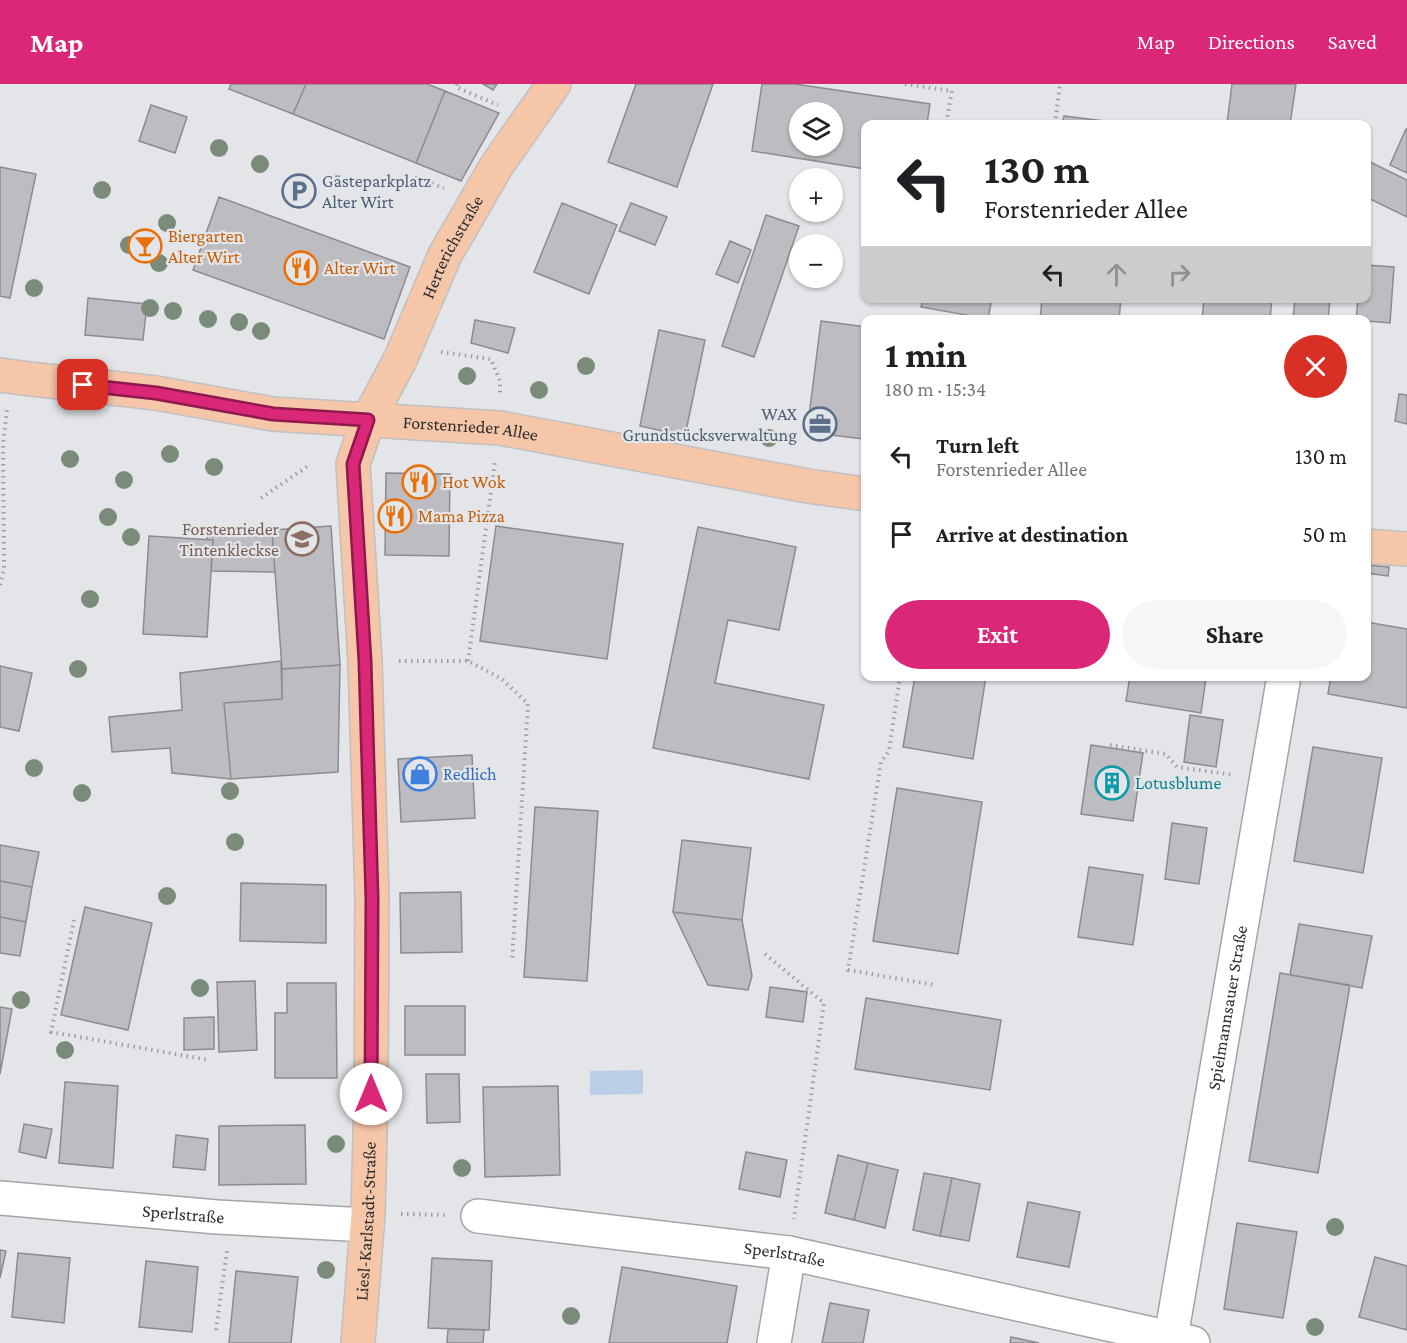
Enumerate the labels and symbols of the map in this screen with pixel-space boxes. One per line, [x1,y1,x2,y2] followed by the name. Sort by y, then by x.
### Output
[322,171,432,212] place label: Gästeparkplatz Alter Wirt
[281,173,317,209] parking icon: Gästeparkplatz Alter Wirt
[418,192,487,302] street label: Herterichstraße
[168,226,244,267] place label: Biergarten Alter Wirt
[127,228,163,264] bar icon: Biergarten Alter Wirt
[283,250,319,286] restaurant icon: Alter Wirt
[324,258,397,278] place label: Alter Wirt
[57,359,108,410] pin
[623,404,798,445] place label: WAX Grundstücksverwaltung
[802,406,838,442] office icon: WAX Grundstücksverwaltung
[402,412,540,445] street label: Forstenrieder Allee
[401,464,437,500] restaurant icon: Hot Wok
[442,472,506,492] place label: Hot Wok
[377,498,413,534] restaurant icon: Mama Pizza
[418,506,505,526] place label: Mama Pizza
[179,519,280,560] place label: Forstenrieder Tintenkleckse
[284,521,320,557] school or university icon: Forstenrieder Tintenkleckse
[402,756,438,792] shop icon: Redlich
[443,764,497,784] place label: Redlich
[1094,765,1130,801] building icon: Lotusblume
[1135,773,1221,793] place label: Lotusblume
[1203,924,1251,1092] street label: Spielmannsauer Straße
[339,1062,403,1126] position arrow
[351,1141,380,1302] street label: Liesl-Karlstadt-Straße
[141,1201,225,1227] street label: Sperlstraße
[743,1238,827,1271] street label: Sperlstraße

